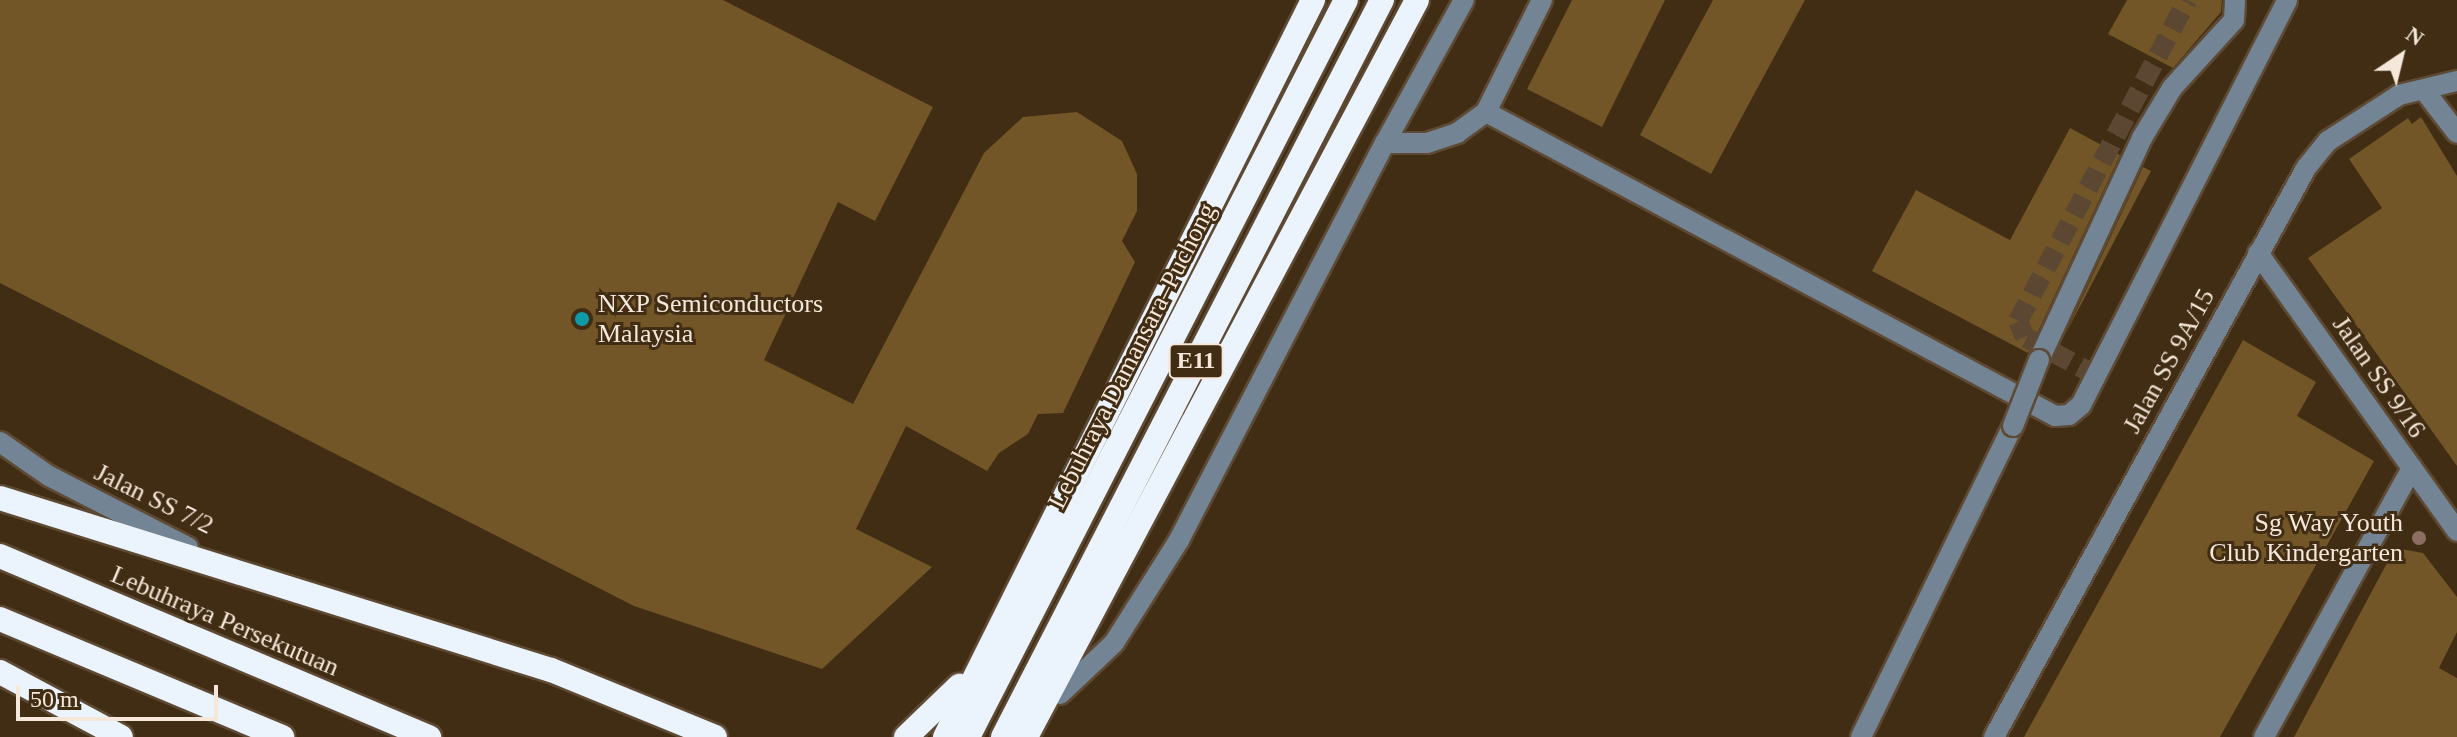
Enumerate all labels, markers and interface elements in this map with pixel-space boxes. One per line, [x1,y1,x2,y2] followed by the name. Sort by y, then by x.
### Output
[2361,16,2441,96] north arrow
[2401,21,2429,51] text: N
[1029,174,1235,538] street label: Lebuhraya Damansara–Puchong
[2112,276,2226,446] street label: Jalan SS 9A/15
[598,288,851,350] place label: NXP Semiconductors Malaysia
[2320,302,2438,452] street label: Jalan SS 9/16
[573,310,591,328] marker: NXP Semiconductors Malaysia
[1166,341,1226,381] road number: E11
[81,453,227,545] street label: Jalan SS 7/2
[2183,507,2403,568] place label: Sg Way Youth Club Kindergarten
[2410,529,2428,547] marker: Sg Way Youth Club Kindergarten
[88,551,362,691] street label: Lebuhraya Persekutuan
[20,669,222,719] scale bar
[30,686,79,712] text: 50 m

